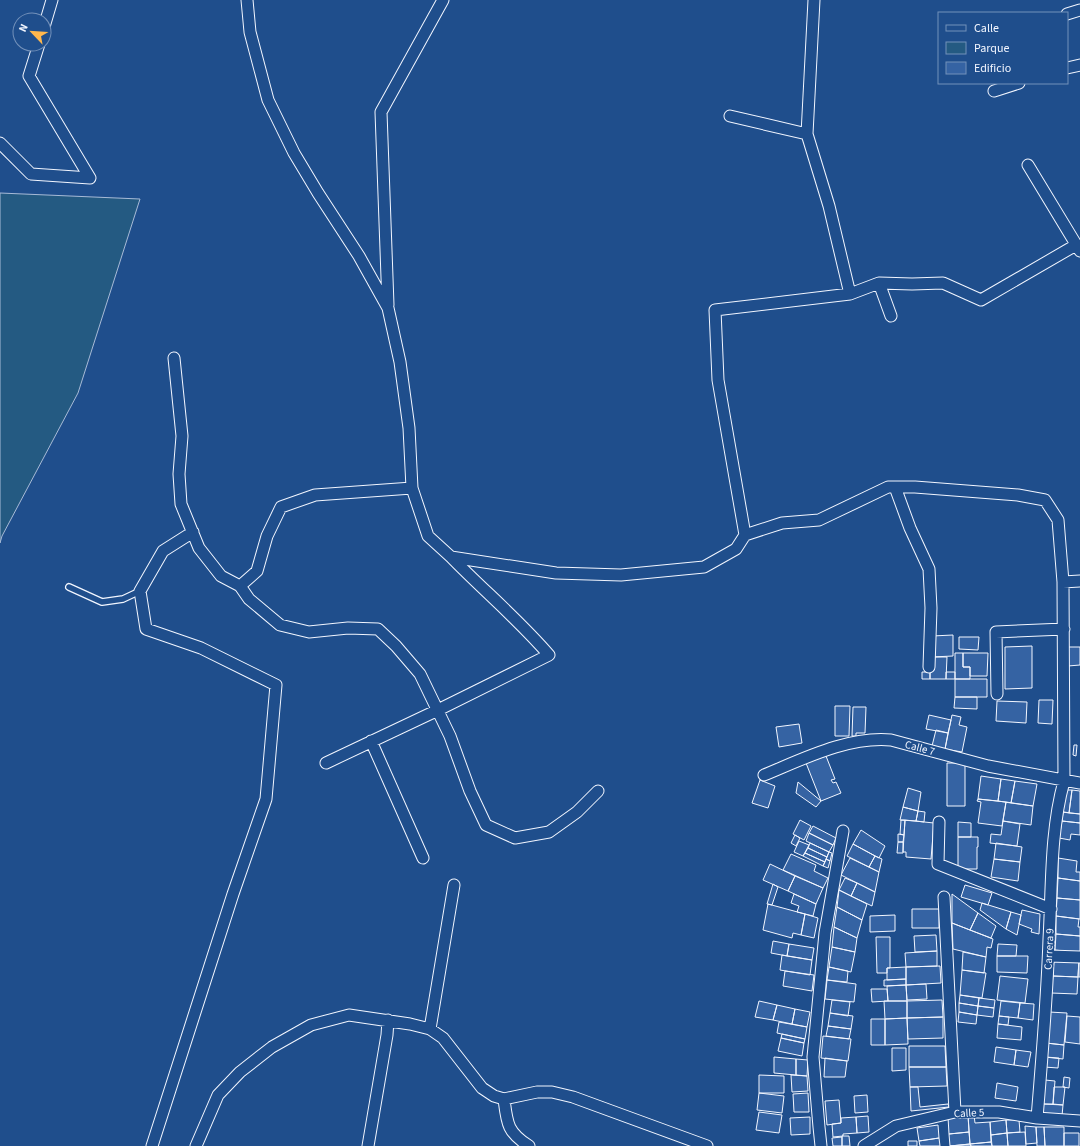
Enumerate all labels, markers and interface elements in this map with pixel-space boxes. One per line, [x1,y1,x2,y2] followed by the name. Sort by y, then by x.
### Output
[12,12,52,52] north arrow
[938,12,1068,84] legend
[974,20,999,37] text: Calle
[15,21,32,34] text: N
[974,40,1010,57] text: Parque
[974,60,1011,77] text: Edificio
[903,737,937,759] street label: Calle 7
[1040,928,1058,970] street label: Carrera 9
[953,1105,985,1121] street label: Calle 5

